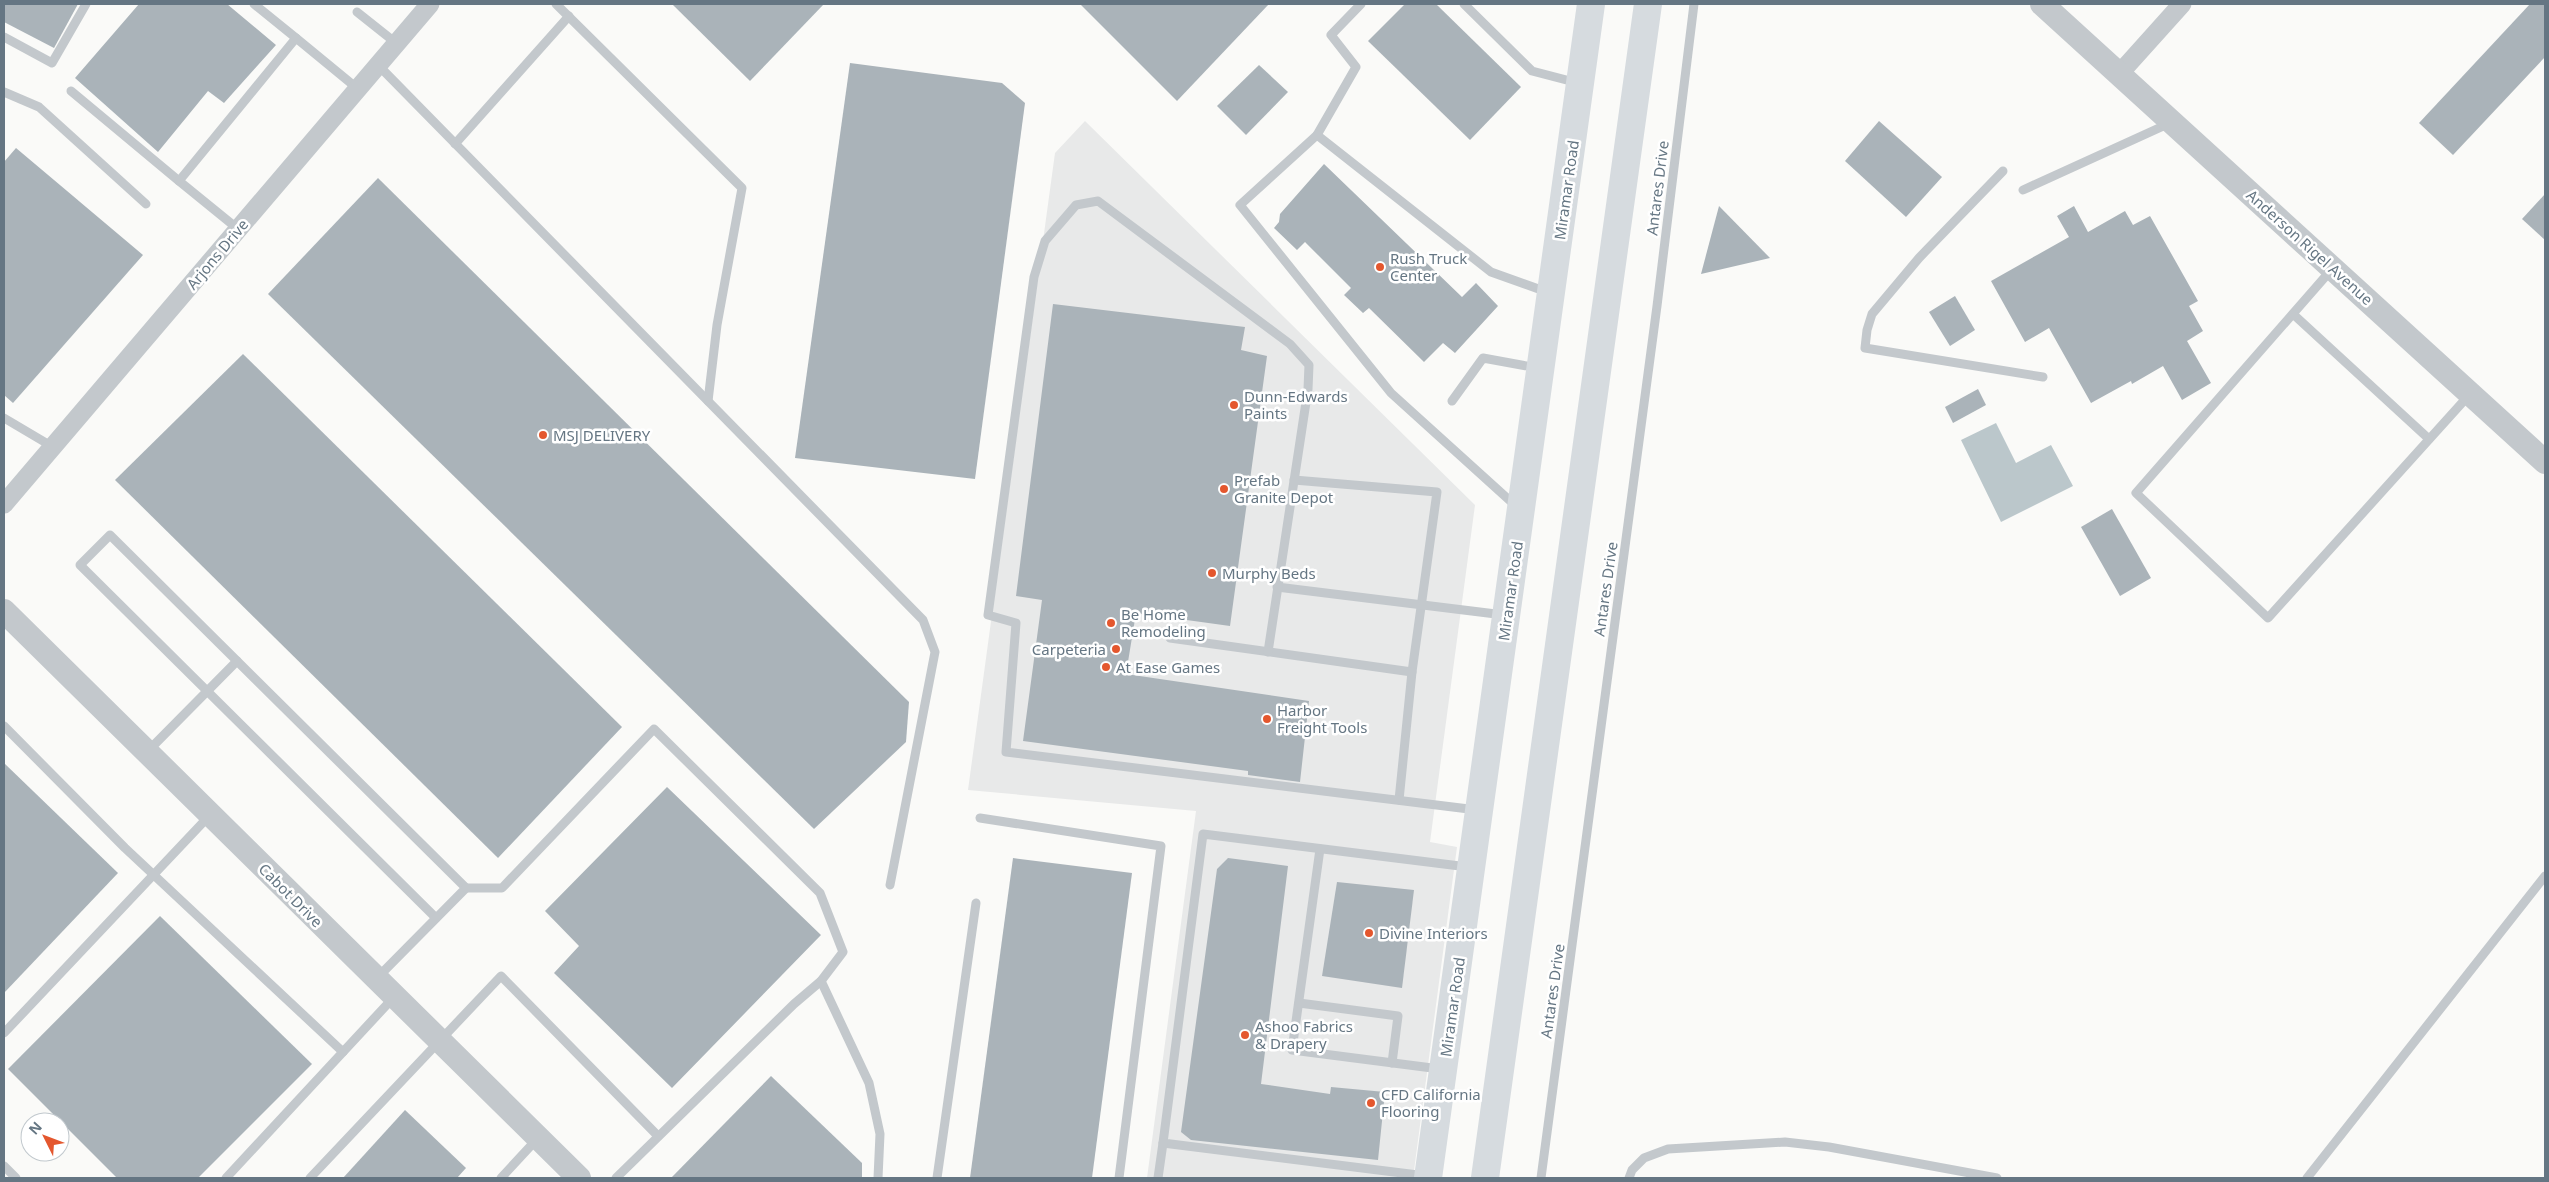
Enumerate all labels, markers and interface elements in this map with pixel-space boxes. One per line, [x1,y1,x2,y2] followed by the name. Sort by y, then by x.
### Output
[1549,139,1583,241] street label: Miramar Road
[1641,140,1673,236] street label: Antares Drive
[2243,185,2377,309] street label: Anderson Rigel Avenue
[182,215,252,293] street label: Arjons Drive
[1390,248,1467,285] place label: Rush Truck Center
[1374,261,1386,273] marker: Rush Truck Center
[1244,386,1348,423] place label: Dunn-Edwards Paints
[1228,399,1240,411] marker: Dunn-Edwards Paints
[553,425,651,445] place label: MSJ DELIVERY
[537,429,549,441] marker: MSJ DELIVERY
[1234,470,1334,507] place label: Prefab Granite Depot
[1218,483,1230,495] marker: Prefab Granite Depot
[1493,540,1527,642] street label: Miramar Road
[1588,540,1622,638] street label: Antares Drive
[1222,563,1316,583] place label: Murphy Beds
[1206,567,1218,579] marker: Murphy Beds
[1121,604,1206,641] place label: Be Home Remodeling
[1105,617,1117,629] marker: Be Home Remodeling
[1032,639,1106,659] place label: Carpeteria
[1110,643,1122,655] marker: Carpeteria
[1116,657,1220,677] place label: At Ease Games
[1100,661,1112,673] marker: At Ease Games
[1277,700,1367,737] place label: Harbor Freight Tools
[1261,713,1273,725] marker: Harbor Freight Tools
[255,859,327,931] street label: Cabot Drive
[1379,923,1488,943] place label: Divine Interiors
[1363,927,1375,939] marker: Divine Interiors
[1535,942,1569,1040] street label: Antares Drive
[1435,956,1469,1058] street label: Miramar Road
[1255,1016,1353,1053] place label: Ashoo Fabrics & Drapery
[1239,1029,1251,1041] marker: Ashoo Fabrics & Drapery
[1381,1084,1481,1121] place label: CFD California Flooring
[1365,1097,1377,1109] marker: CFD California Flooring
[20,1112,70,1162] north arrow
[24,1117,46,1139] text: N

